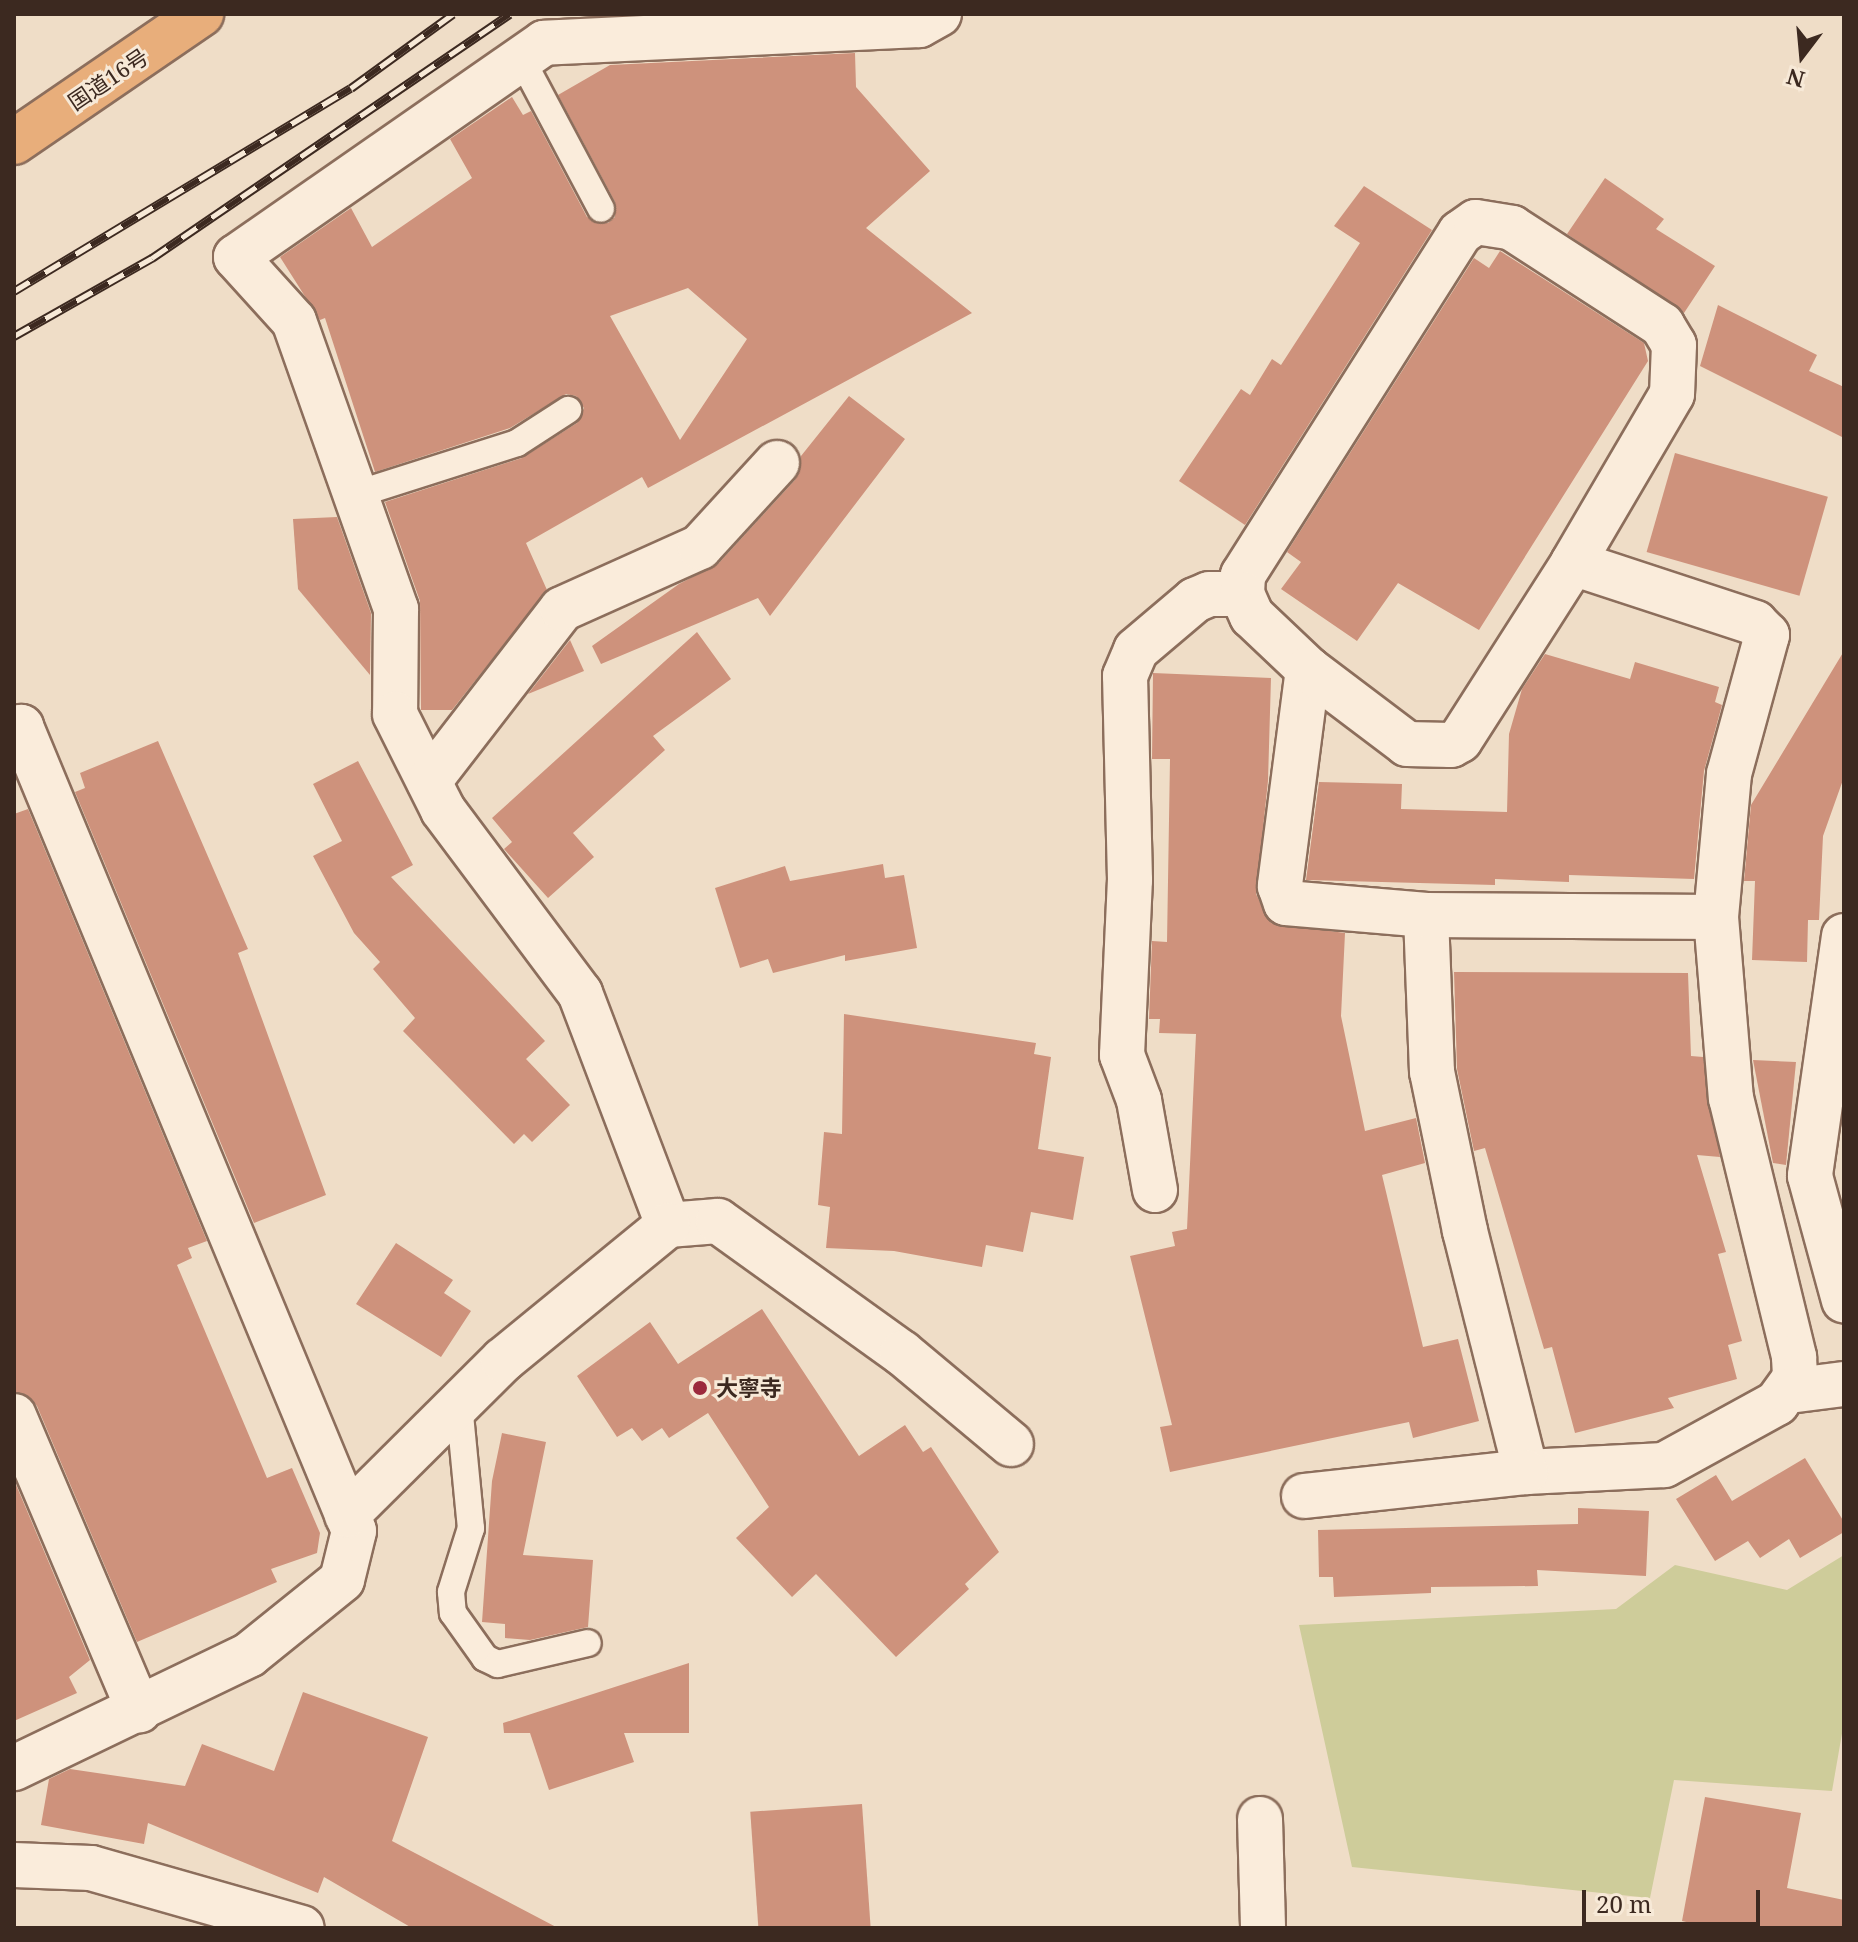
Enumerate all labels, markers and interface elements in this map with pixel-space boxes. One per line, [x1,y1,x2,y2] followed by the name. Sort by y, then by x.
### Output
[1762,16,1842,96] north arrow
[63,43,153,115] street label: 国道16号
[1783,62,1808,96] text: N
[716,1375,782,1401] place label: 大寧寺
[691,1379,709,1397] marker: 大寧寺
[1586,1874,1764,1924] scale bar
[1596,1887,1652,1920] text: 20 m

